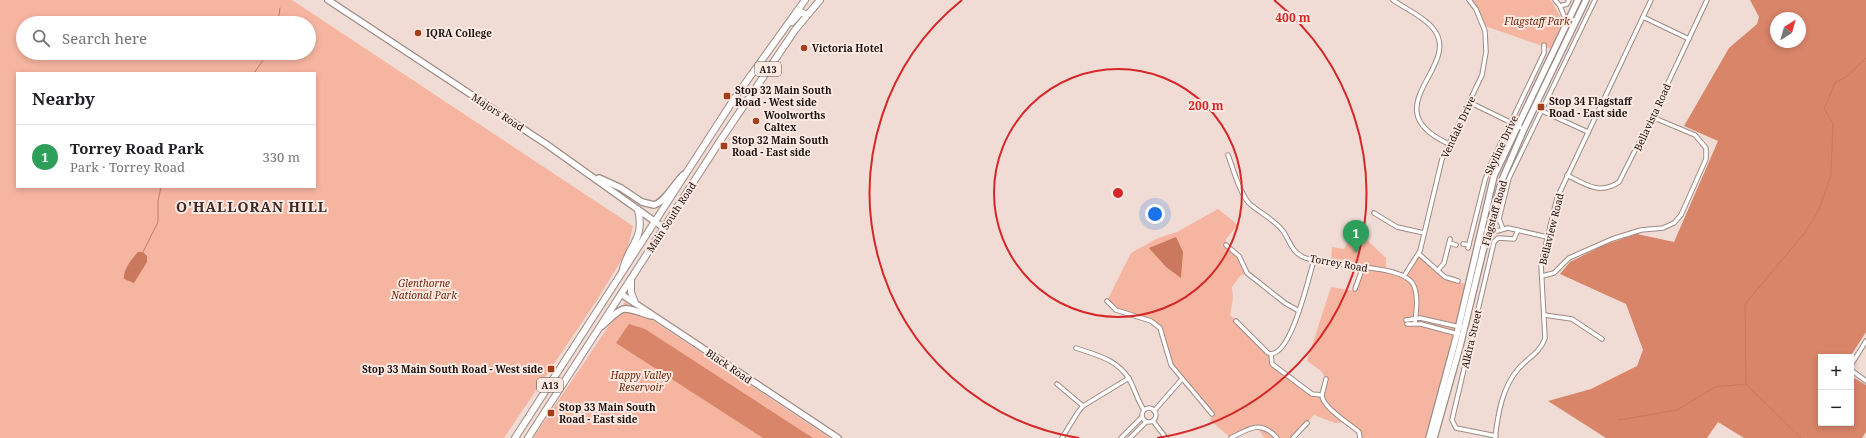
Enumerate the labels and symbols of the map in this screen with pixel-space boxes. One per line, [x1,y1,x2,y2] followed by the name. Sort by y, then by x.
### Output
[1275,9,1311,26] text: 400 m
[1770,12,1806,48] north arrow
[1503,14,1570,28] park label: Flagstaff Park
[426,26,492,40] place label: IQRA College
[413,28,423,38] marker: IQRA College
[812,41,883,55] place label: Victoria Hotel
[799,43,809,53] marker: Victoria Hotel
[755,62,781,76] road number: A13
[1630,81,1674,153] street label: Bellavista Road
[735,83,832,109] place label: Stop 32 Main South Road - West side
[469,90,527,134] street label: Majors Road
[722,91,732,101] marker: Stop 32 Main South Road - West side
[1437,94,1479,160] street label: Vendale Drive
[1549,94,1633,120] place label: Stop 34 Flagstaff Road - East side
[1188,97,1224,114] text: 200 m
[1536,102,1546,112] marker: Stop 34 Flagstaff Road - East side
[764,108,826,134] place label: Woolworths Caltex
[1481,113,1521,177] street label: Skyline Drive
[751,116,761,126] marker: Woolworths Caltex
[732,133,829,159] place label: Stop 32 Main South Road - East side
[719,141,729,151] marker: Stop 32 Main South Road - East side
[643,179,699,255] street label: Main South Road
[1478,179,1510,247] street label: Flagstaff Road
[1111,186,1125,200] centre of rings
[1535,192,1567,266] street label: Bellaview Road
[176,197,328,216] district label: O'HALLORAN HILL
[1145,204,1165,224] your location
[1343,220,1369,253] pin: 1
[1309,251,1369,275] street label: Torrey Road
[390,276,457,302] park label: Glenthorne National Park
[1457,308,1485,370] street label: Alkira Street
[703,345,755,387] street label: Black Road
[362,362,543,376] place label: Stop 33 Main South Road - West side
[546,364,556,374] marker: Stop 33 Main South Road - West side
[609,368,672,394] park label: Happy Valley Reservoir
[537,378,563,392] road number: A13
[559,400,656,426] place label: Stop 33 Main South Road - East side
[546,408,556,418] marker: Stop 33 Main South Road - East side

